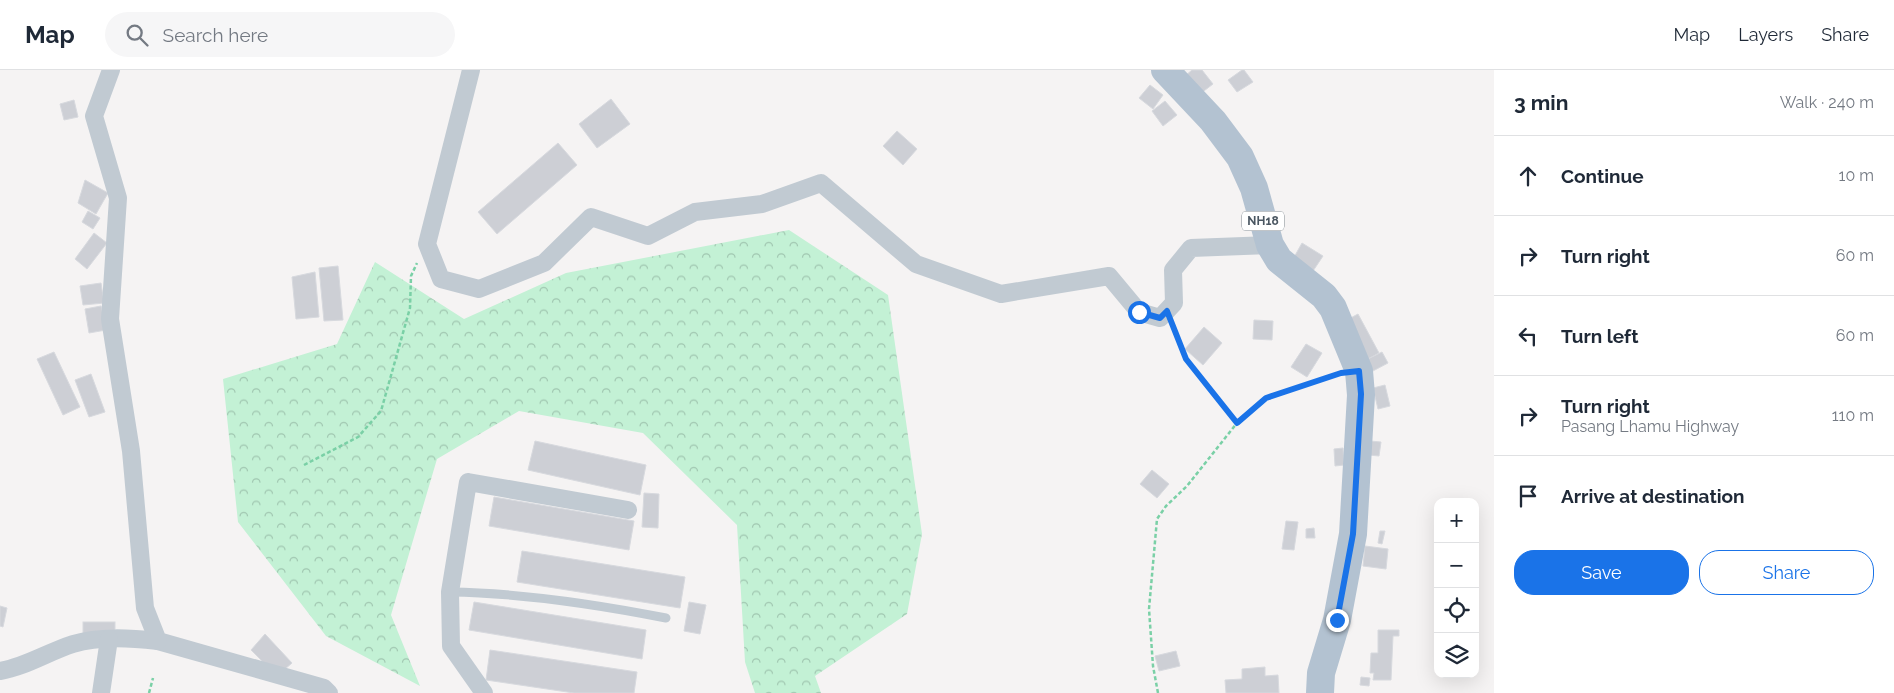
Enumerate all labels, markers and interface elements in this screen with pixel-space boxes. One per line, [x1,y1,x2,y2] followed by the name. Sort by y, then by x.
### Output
[105,12,455,57] search box
[25,20,75,49] text: Map
[123,21,151,49] icon: search
[163,24,268,46] text: Search here
[1674,24,1710,45] text: Map
[1738,24,1793,45] text: Layers
[1821,24,1869,45] text: Share
[1514,90,1568,115] text: 3 min
[1780,93,1874,112] text: Walk · 240 m
[1514,162,1542,190] icon: ahead
[1561,165,1644,187] text: Continue
[1839,166,1874,185] text: 10 m
[1242,212,1284,230] road number: NH18
[1514,242,1542,270] icon: right
[1561,245,1650,267] text: Turn right
[1836,246,1874,265] text: 60 m
[1128,301,1151,324] route start
[1514,322,1542,350] icon: left
[1561,325,1638,347] text: Turn left
[1836,326,1874,345] text: 60 m
[1561,395,1650,417] text: Turn right
[1514,402,1542,430] icon: right
[1832,406,1874,425] text: 110 m
[1561,417,1739,436] text: Pasang Lhamu Highway
[1514,482,1542,510] icon: arrive
[1561,485,1745,507] text: Arrive at destination
[1434,498,1479,678] map controls
[1434,498,1479,543] button: +
[1434,543,1479,588] button: −
[1514,550,1689,595] button: Save
[1699,550,1874,595] button: Share
[1434,588,1479,633] button: locate
[1326,609,1349,632] route end
[1434,633,1479,678] button: layers

